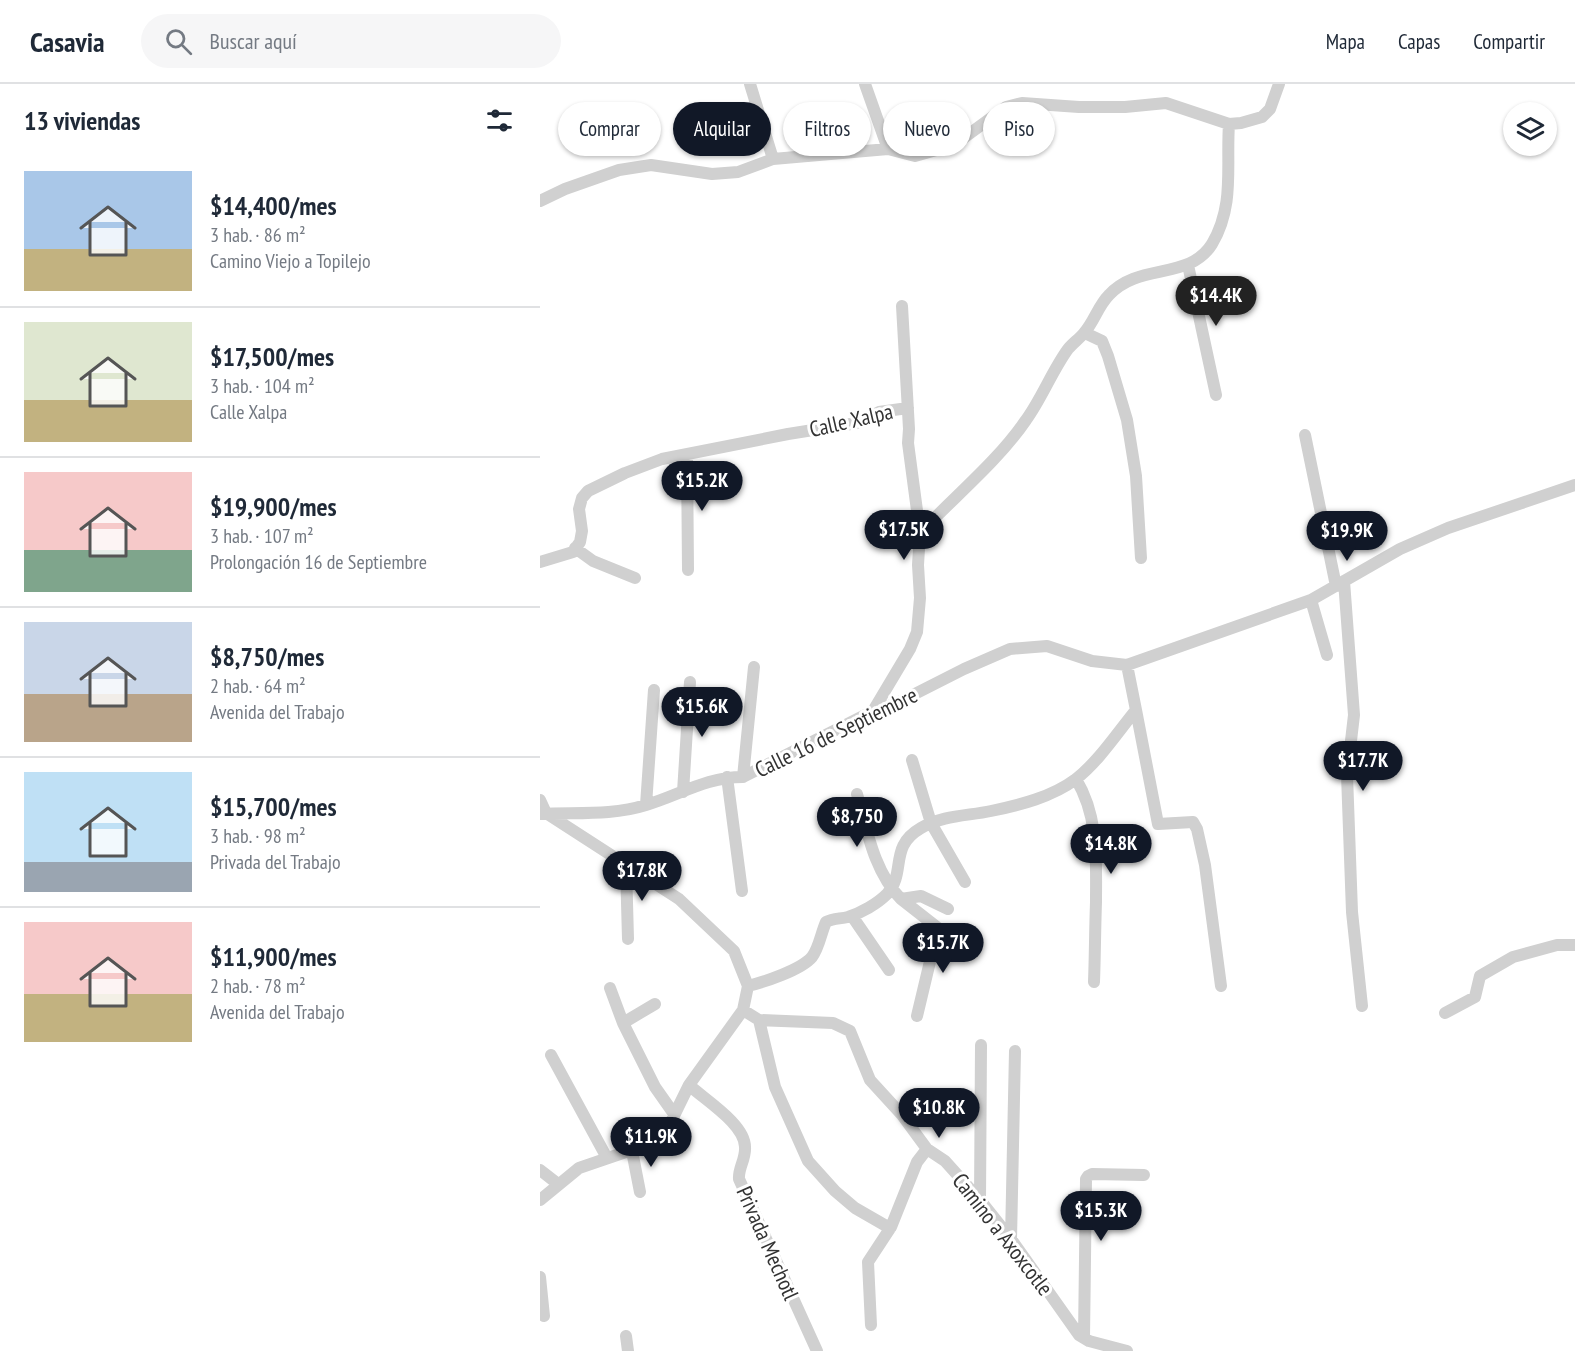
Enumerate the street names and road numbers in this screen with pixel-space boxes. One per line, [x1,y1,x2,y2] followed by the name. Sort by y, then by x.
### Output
[806,397,896,443] street label: Calle Xalpa
[750,681,922,783] street label: Calle 16 de Septiembre
[946,1167,1060,1301] street label: Camino a Axoxcotle
[730,1182,806,1305] street label: Privada Mechotl

